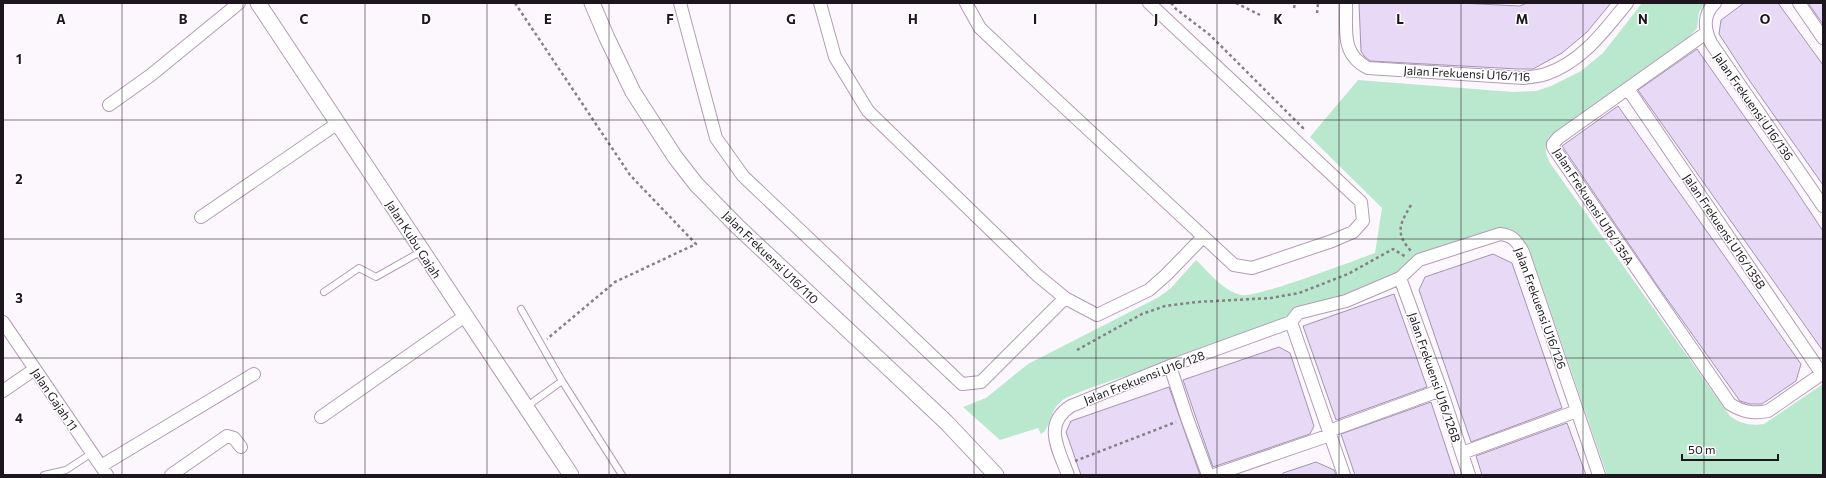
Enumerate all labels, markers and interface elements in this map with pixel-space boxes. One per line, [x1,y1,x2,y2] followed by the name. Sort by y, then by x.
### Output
[56,11,66,27] text: A
[179,11,188,27] text: B
[300,11,309,27] text: C
[421,11,431,27] text: D
[544,11,552,27] text: E
[666,11,674,27] text: F
[786,11,796,27] text: G
[908,11,918,27] text: H
[1033,11,1037,27] text: I
[1154,11,1158,27] text: J
[1273,11,1283,27] text: K
[1396,11,1404,27] text: L
[1516,11,1528,27] text: M
[1638,11,1648,27] text: N
[1760,11,1771,27] text: O
[1711,49,1797,163] street label: Jalan Frekuensi U16/136
[16,51,22,67] text: 1
[1403,63,1531,84] street label: Jalan Frekuensi U16/116
[1550,145,1637,268] street label: Jalan Frekuensi U16/135A
[15,171,23,187] text: 2
[1680,171,1769,292] street label: Jalan Frekuensi U16/135B
[383,197,444,281] street label: Jalan Kubu Gajah
[720,208,822,307] street label: Jalan Frekuensi U16/110
[1512,245,1570,371] street label: Jalan Frekuensi U16/126
[15,290,23,306] text: 3
[1405,310,1464,444] street label: Jalan Frekuensi U16/126B
[1082,347,1207,407] street label: Jalan Frekuensi U16/128
[28,365,81,433] street label: Jalan Gajah 11
[15,410,23,426] text: 4
[1682,436,1778,462] scale bar
[1688,442,1716,456] text: 50 m

